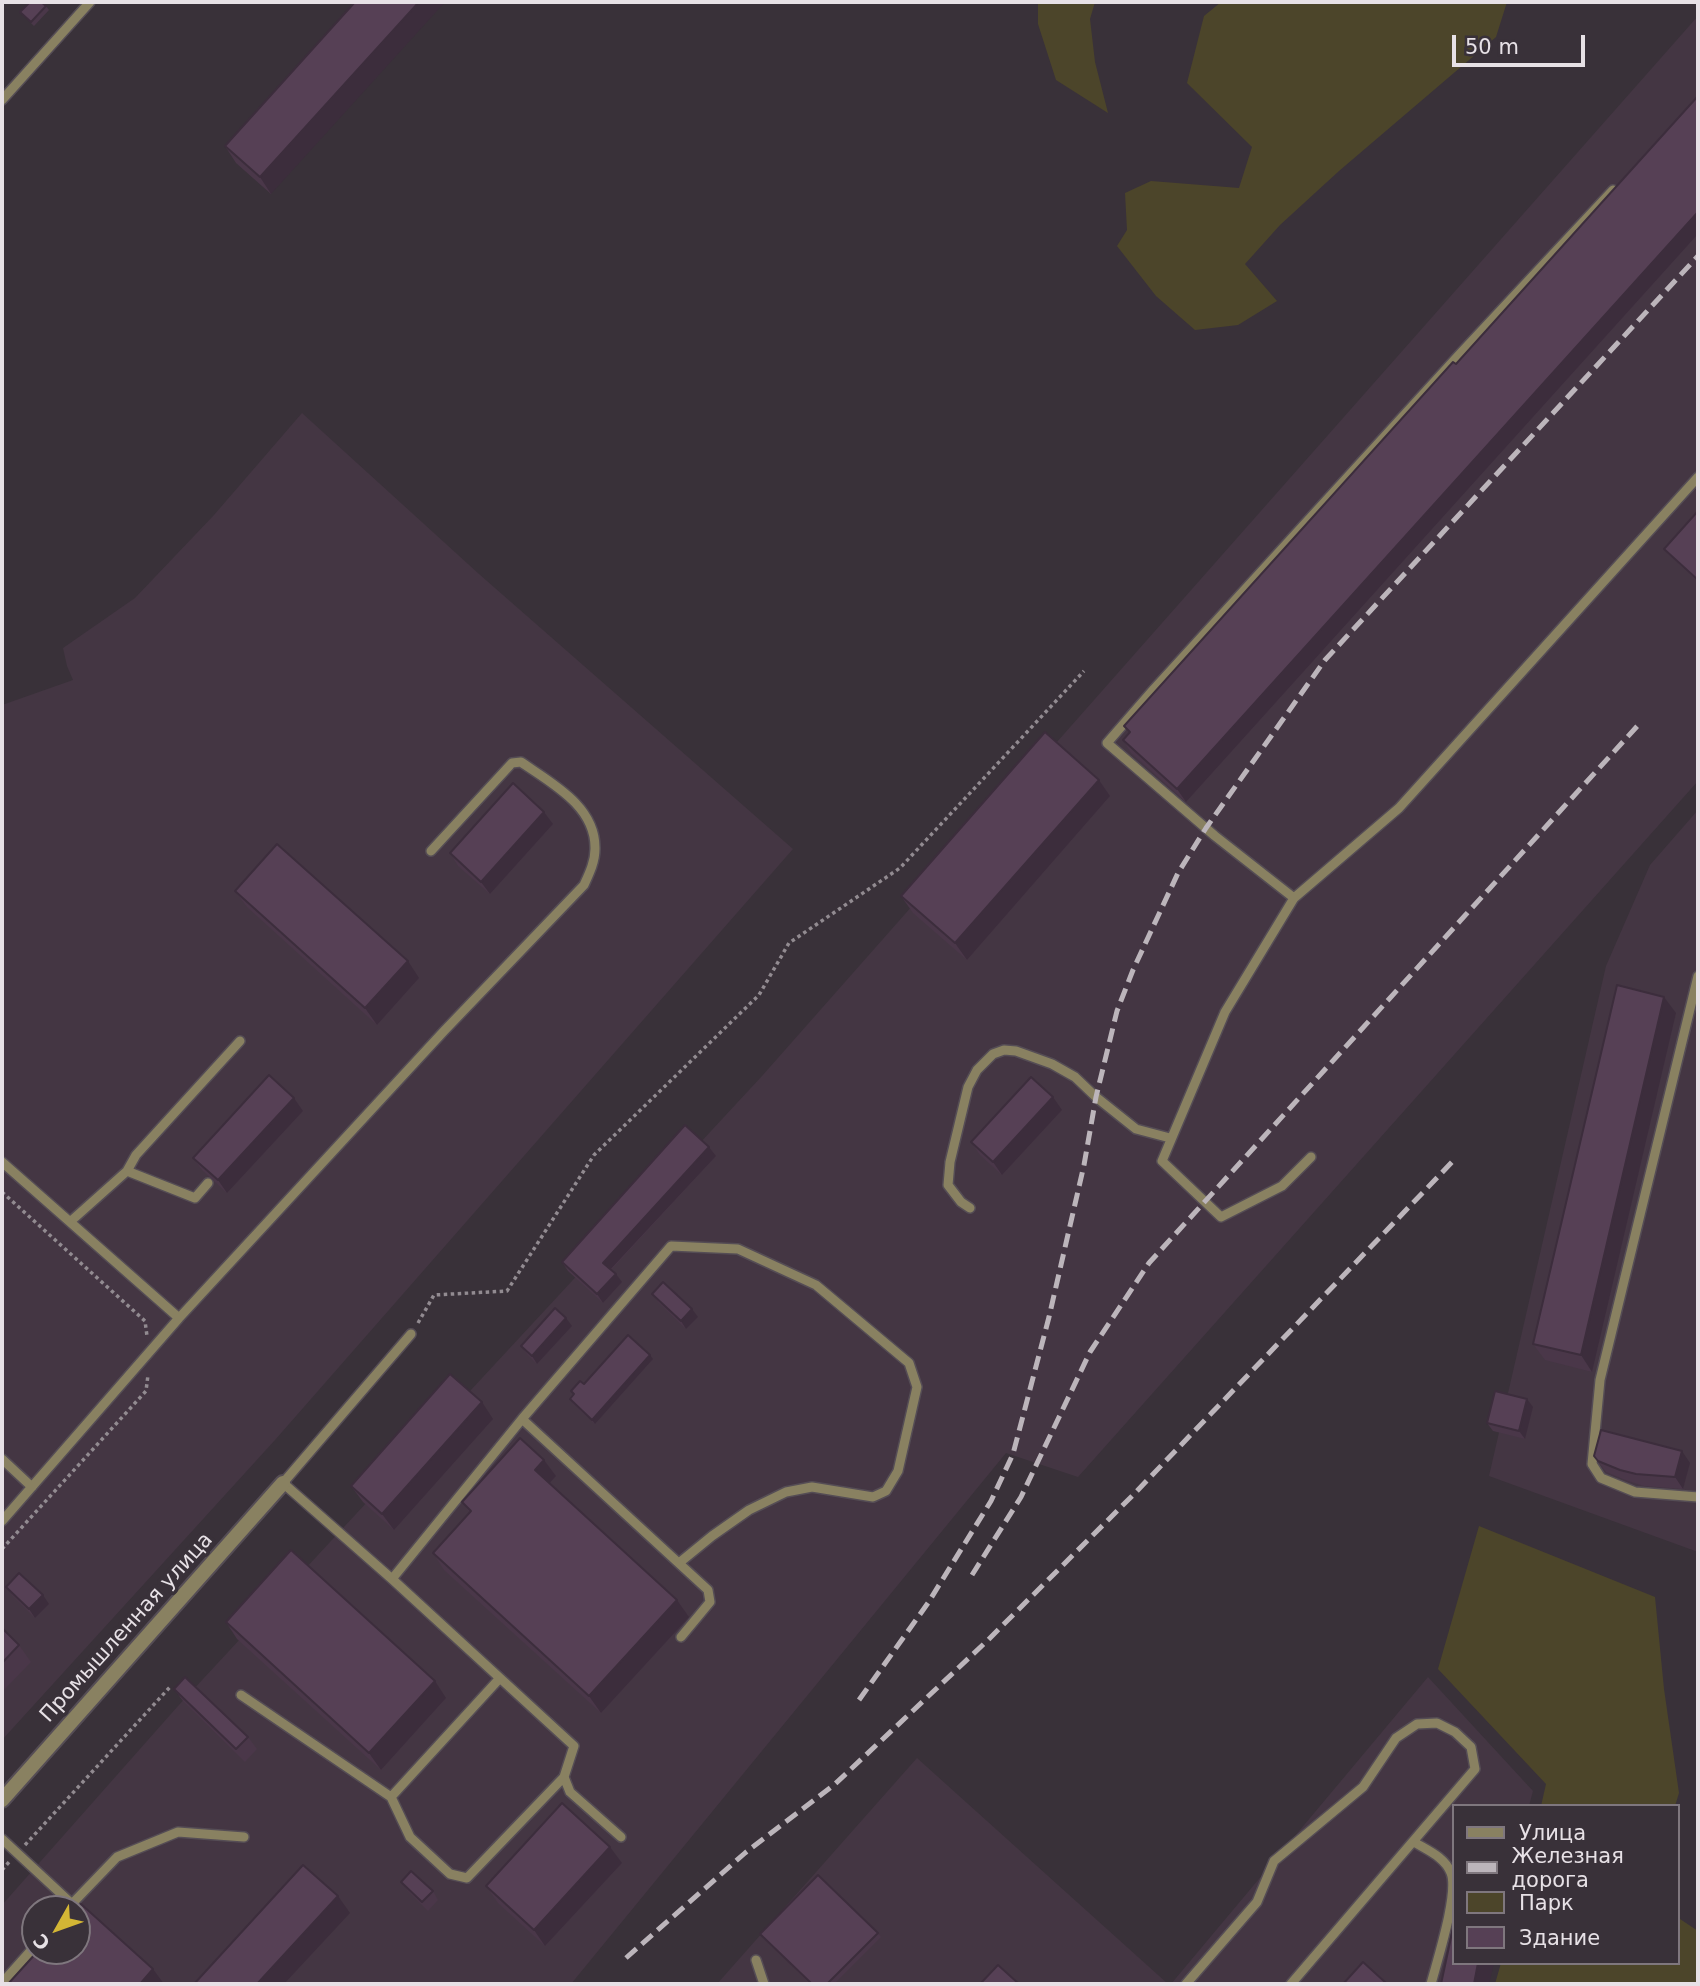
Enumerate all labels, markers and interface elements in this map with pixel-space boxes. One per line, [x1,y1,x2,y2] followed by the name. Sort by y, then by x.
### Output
[1455,21,1588,65] scale bar
[1465,35,1519,59] text: 50 m
[35,1528,219,1728] street label: Промышленная улица
[1452,1804,1679,1965] legend
[1519,1821,1586,1845] text: Улица
[1512,1844,1624,1892] text: Железная дорога
[1519,1891,1574,1915] text: Парк
[21,1895,91,1965] north arrow
[1519,1926,1600,1950] text: Здание
[29,1930,54,1955] text: С

